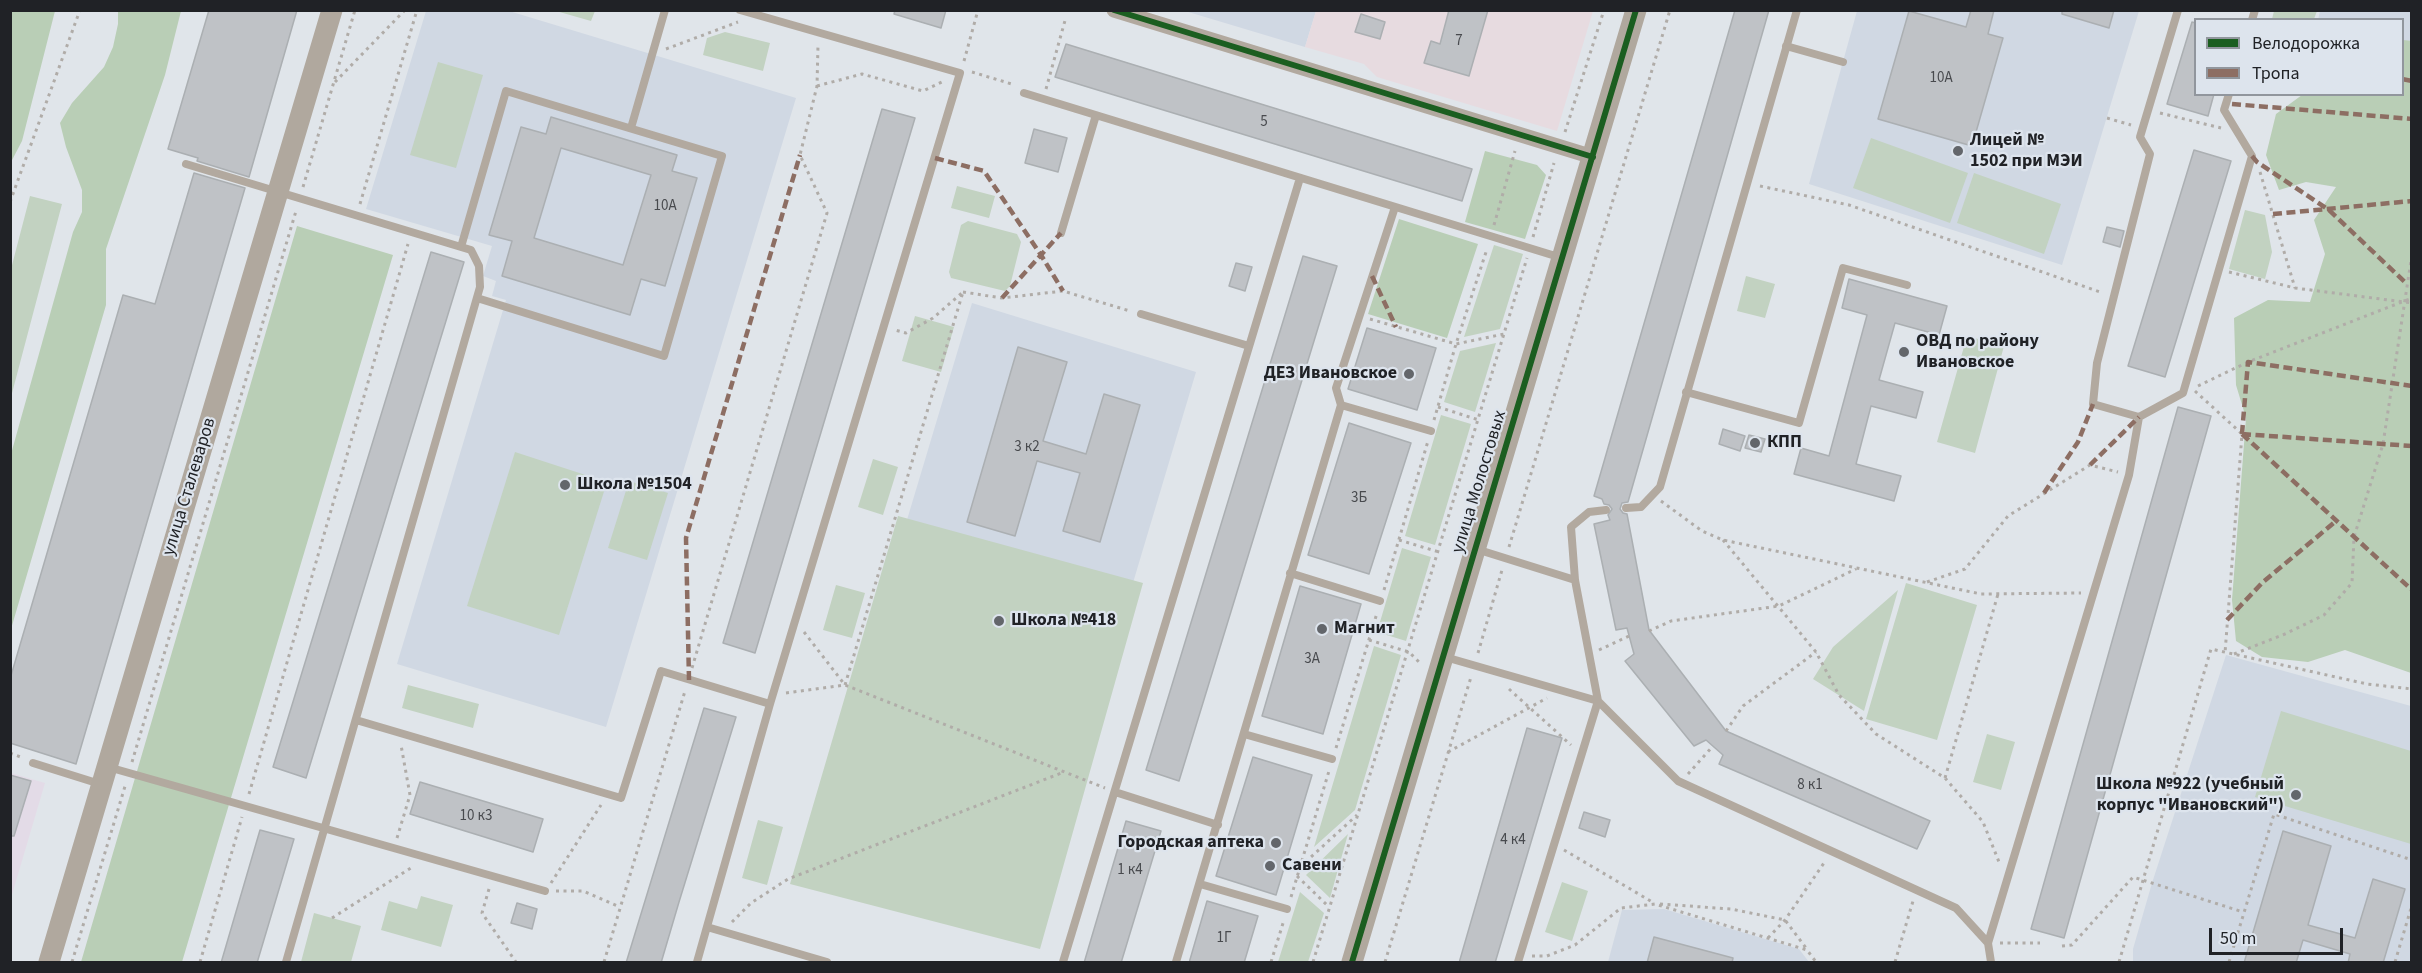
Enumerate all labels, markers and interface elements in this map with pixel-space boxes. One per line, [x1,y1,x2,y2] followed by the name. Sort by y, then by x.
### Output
[2194,18,2404,96] legend
[2252,31,2360,56] text: Велодорожка
[1455,33,1463,51] house number: 7
[2252,61,2300,86] text: Тропа
[1929,70,1953,88] house number: 10А
[1260,114,1268,132] house number: 5
[1970,130,2083,172] place label: Лицей № 1502 при МЭИ
[1951,144,1965,158] marker: Лицей № 1502 при МЭИ
[653,198,677,216] house number: 10А
[1916,331,2039,374] place label: ОВД по району Ивановское
[1897,345,1911,359] marker: ОВД по району Ивановское
[1264,363,1397,385] place label: ДЕЗ Ивановское
[1402,367,1416,381] marker: ДЕЗ Ивановское
[1448,408,1512,556] street label: улица Молостовых
[159,415,221,559] street label: улица Сталеваров
[1767,432,1802,454] place label: КПП
[1748,436,1762,450] marker: КПП
[1014,439,1040,457] house number: 3 к2
[577,474,692,496] place label: Школа №1504
[558,478,572,492] marker: Школа №1504
[1351,490,1367,508] house number: 3Б
[1011,610,1116,632] place label: Школа №418
[992,614,1006,628] marker: Школа №418
[1334,618,1395,640] place label: Магнит
[1315,622,1329,636] marker: Магнит
[1304,651,1320,669] house number: 3А
[2096,774,2284,816] place label: Школа №922 (учебный корпус "Ивановский")
[1797,777,1823,795] house number: 8 к1
[2289,788,2303,802] marker: Школа №922 (учебный корпус "Ивановский")
[460,808,492,826] house number: 10 к3
[1118,832,1264,854] place label: Городская аптека
[1500,832,1526,850] house number: 4 к4
[1269,836,1283,850] marker: Городская аптека
[1282,855,1342,877] place label: Савени
[1263,859,1277,873] marker: Савени
[1117,862,1143,880] house number: 1 к4
[2212,916,2346,954] scale bar
[2220,926,2256,951] text: 50 m
[1217,930,1231,948] house number: 1Г

